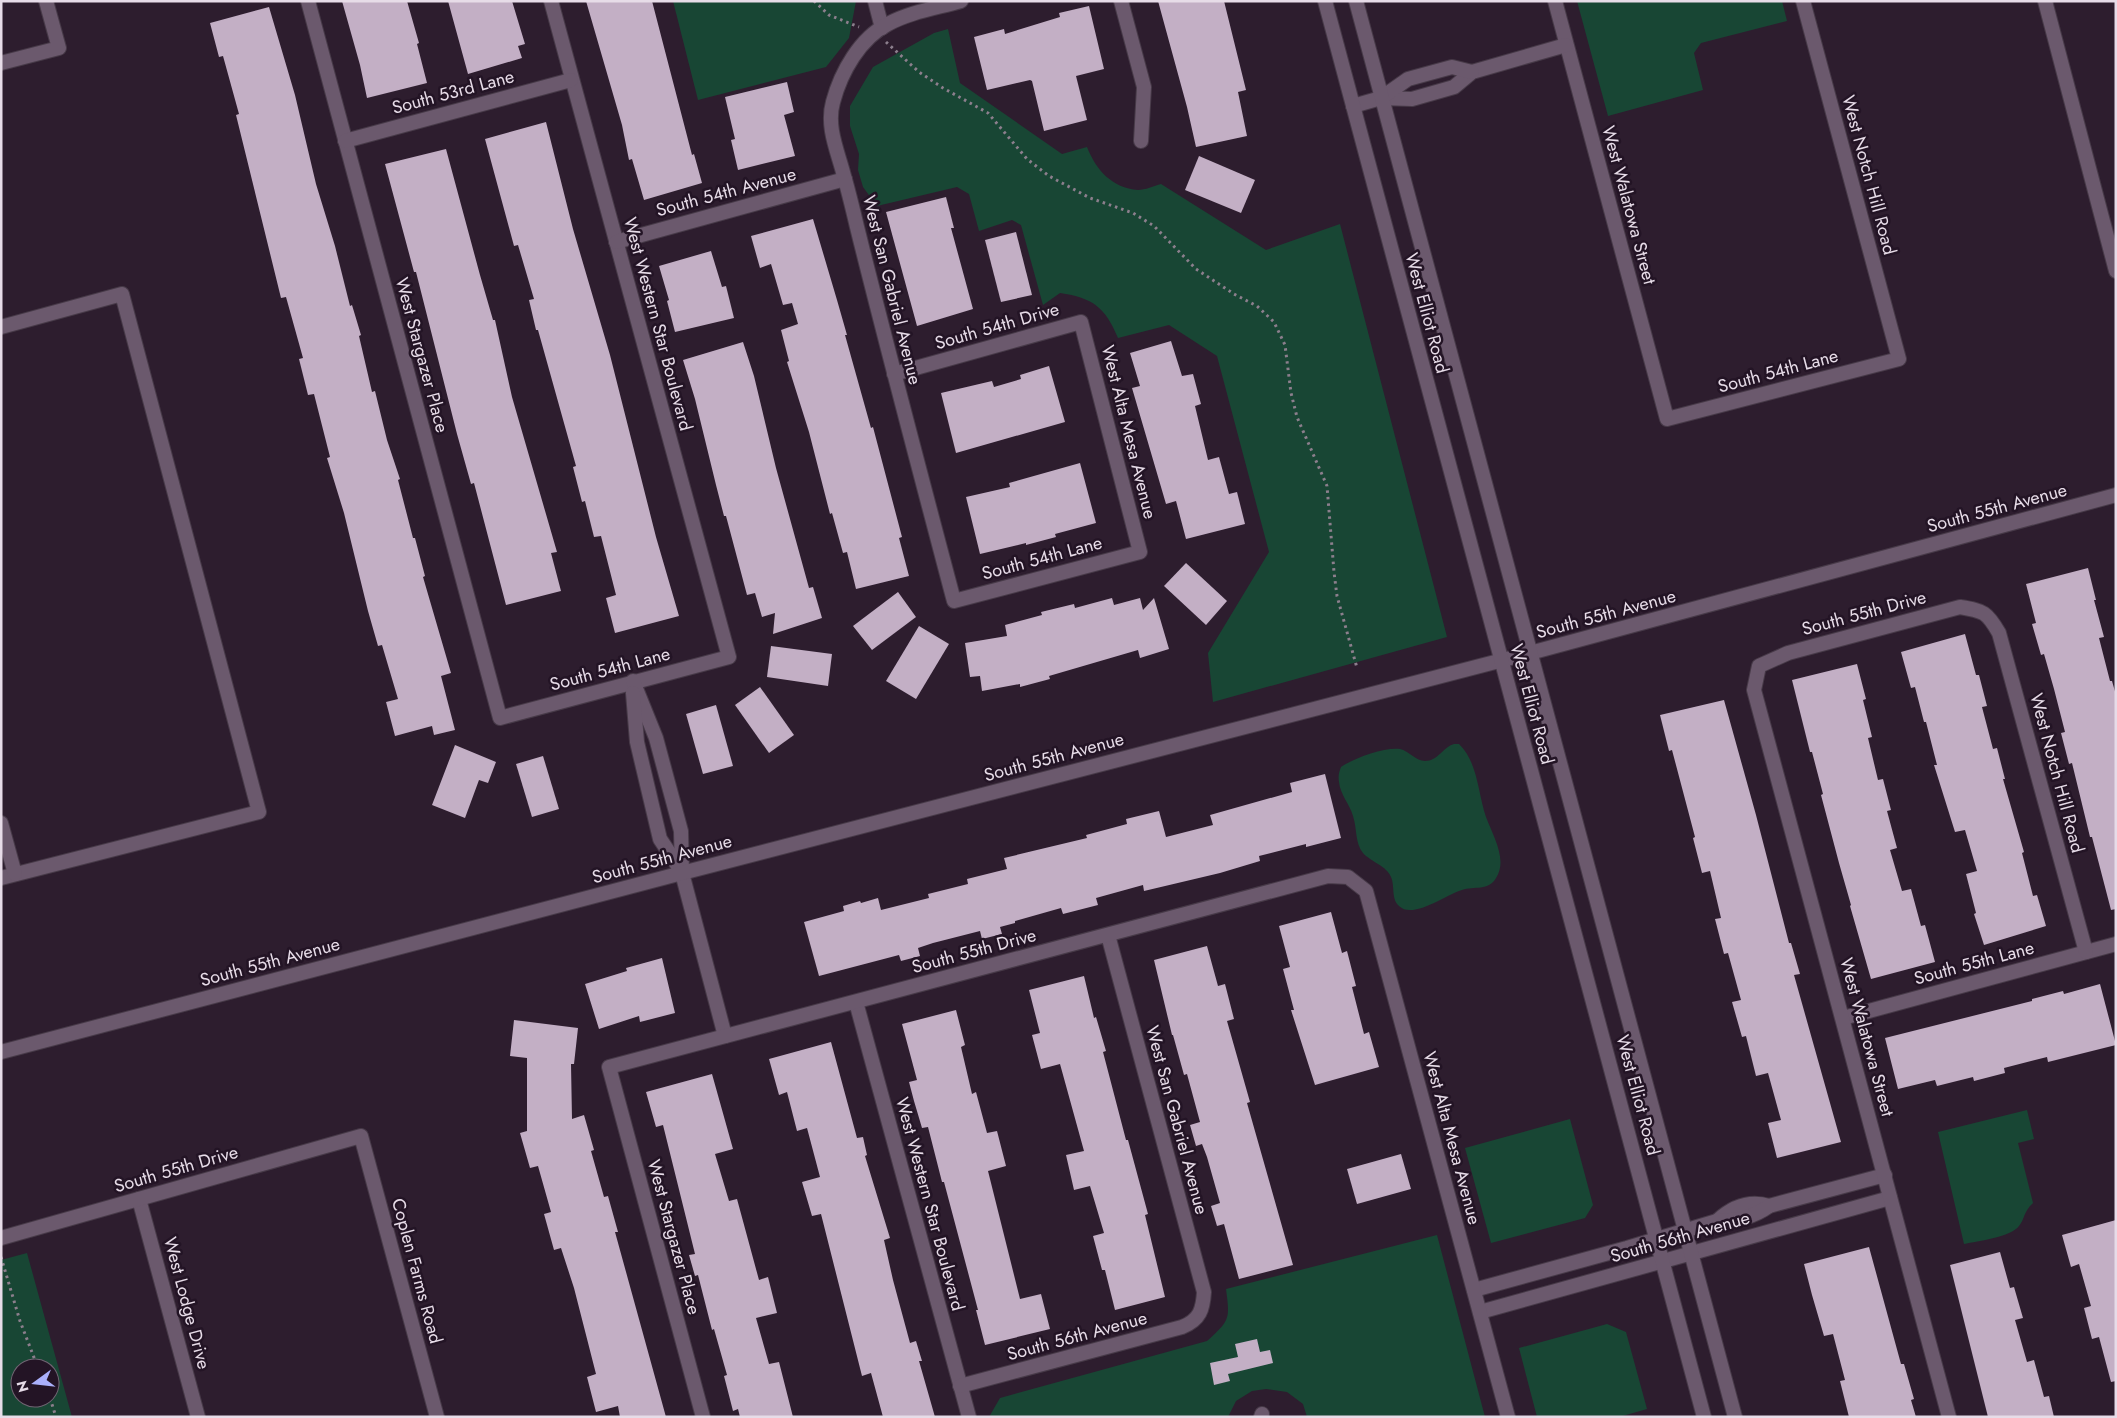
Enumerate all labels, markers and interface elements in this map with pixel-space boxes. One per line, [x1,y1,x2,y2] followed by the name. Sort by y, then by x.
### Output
[389,63,517,121] street label: South 53rd Lane
[1835,92,1903,258] street label: West Notch Hill Road
[1595,123,1663,288] street label: West Walatowa Street
[653,161,799,223] street label: South 54th Avenue
[856,192,928,388] street label: West San Gabriel Avenue
[617,214,699,434] street label: West Western Star Boulevard
[1398,250,1456,376] street label: West Elliot Road
[389,275,455,435] street label: West Stargazer Place
[932,296,1062,356] street label: South 54th Drive
[1095,342,1163,522] street label: West Alta Mesa Avenue
[1715,342,1841,400] street label: South 54th Lane
[1924,477,2070,539] street label: South 55th Avenue
[979,529,1105,587] street label: South 54th Lane
[1533,583,1679,645] street label: South 55th Avenue
[1799,584,1929,642] street label: South 55th Drive
[547,640,673,698] street label: South 54th Lane
[1503,641,1561,767] street label: West Elliot Road
[2023,690,2091,856] street label: West Notch Hill Road
[981,726,1127,788] street label: South 55th Avenue
[589,828,735,890] street label: South 55th Avenue
[909,922,1039,980] street label: South 55th Drive
[197,931,343,993] street label: South 55th Avenue
[1911,934,2037,992] street label: South 55th Lane
[1833,955,1901,1120] street label: West Walatowa Street
[1139,1023,1215,1217] street label: West San Gabriel Avenue
[1609,1032,1667,1158] street label: West Elliot Road
[1416,1049,1488,1227] street label: West Alta Mesa Avenue
[889,1094,971,1314] street label: West Western Star Boulevard
[111,1139,241,1199] street label: South 55th Drive
[641,1157,707,1317] street label: West Stargazer Place
[385,1195,449,1347] street label: Coplen Farms Road
[1607,1205,1753,1269] street label: South 56th Avenue
[157,1234,217,1372] street label: West Lodge Drive
[1004,1305,1150,1367] street label: South 56th Avenue
[10,1358,60,1408] north arrow
[11,1378,34,1394] text: N

